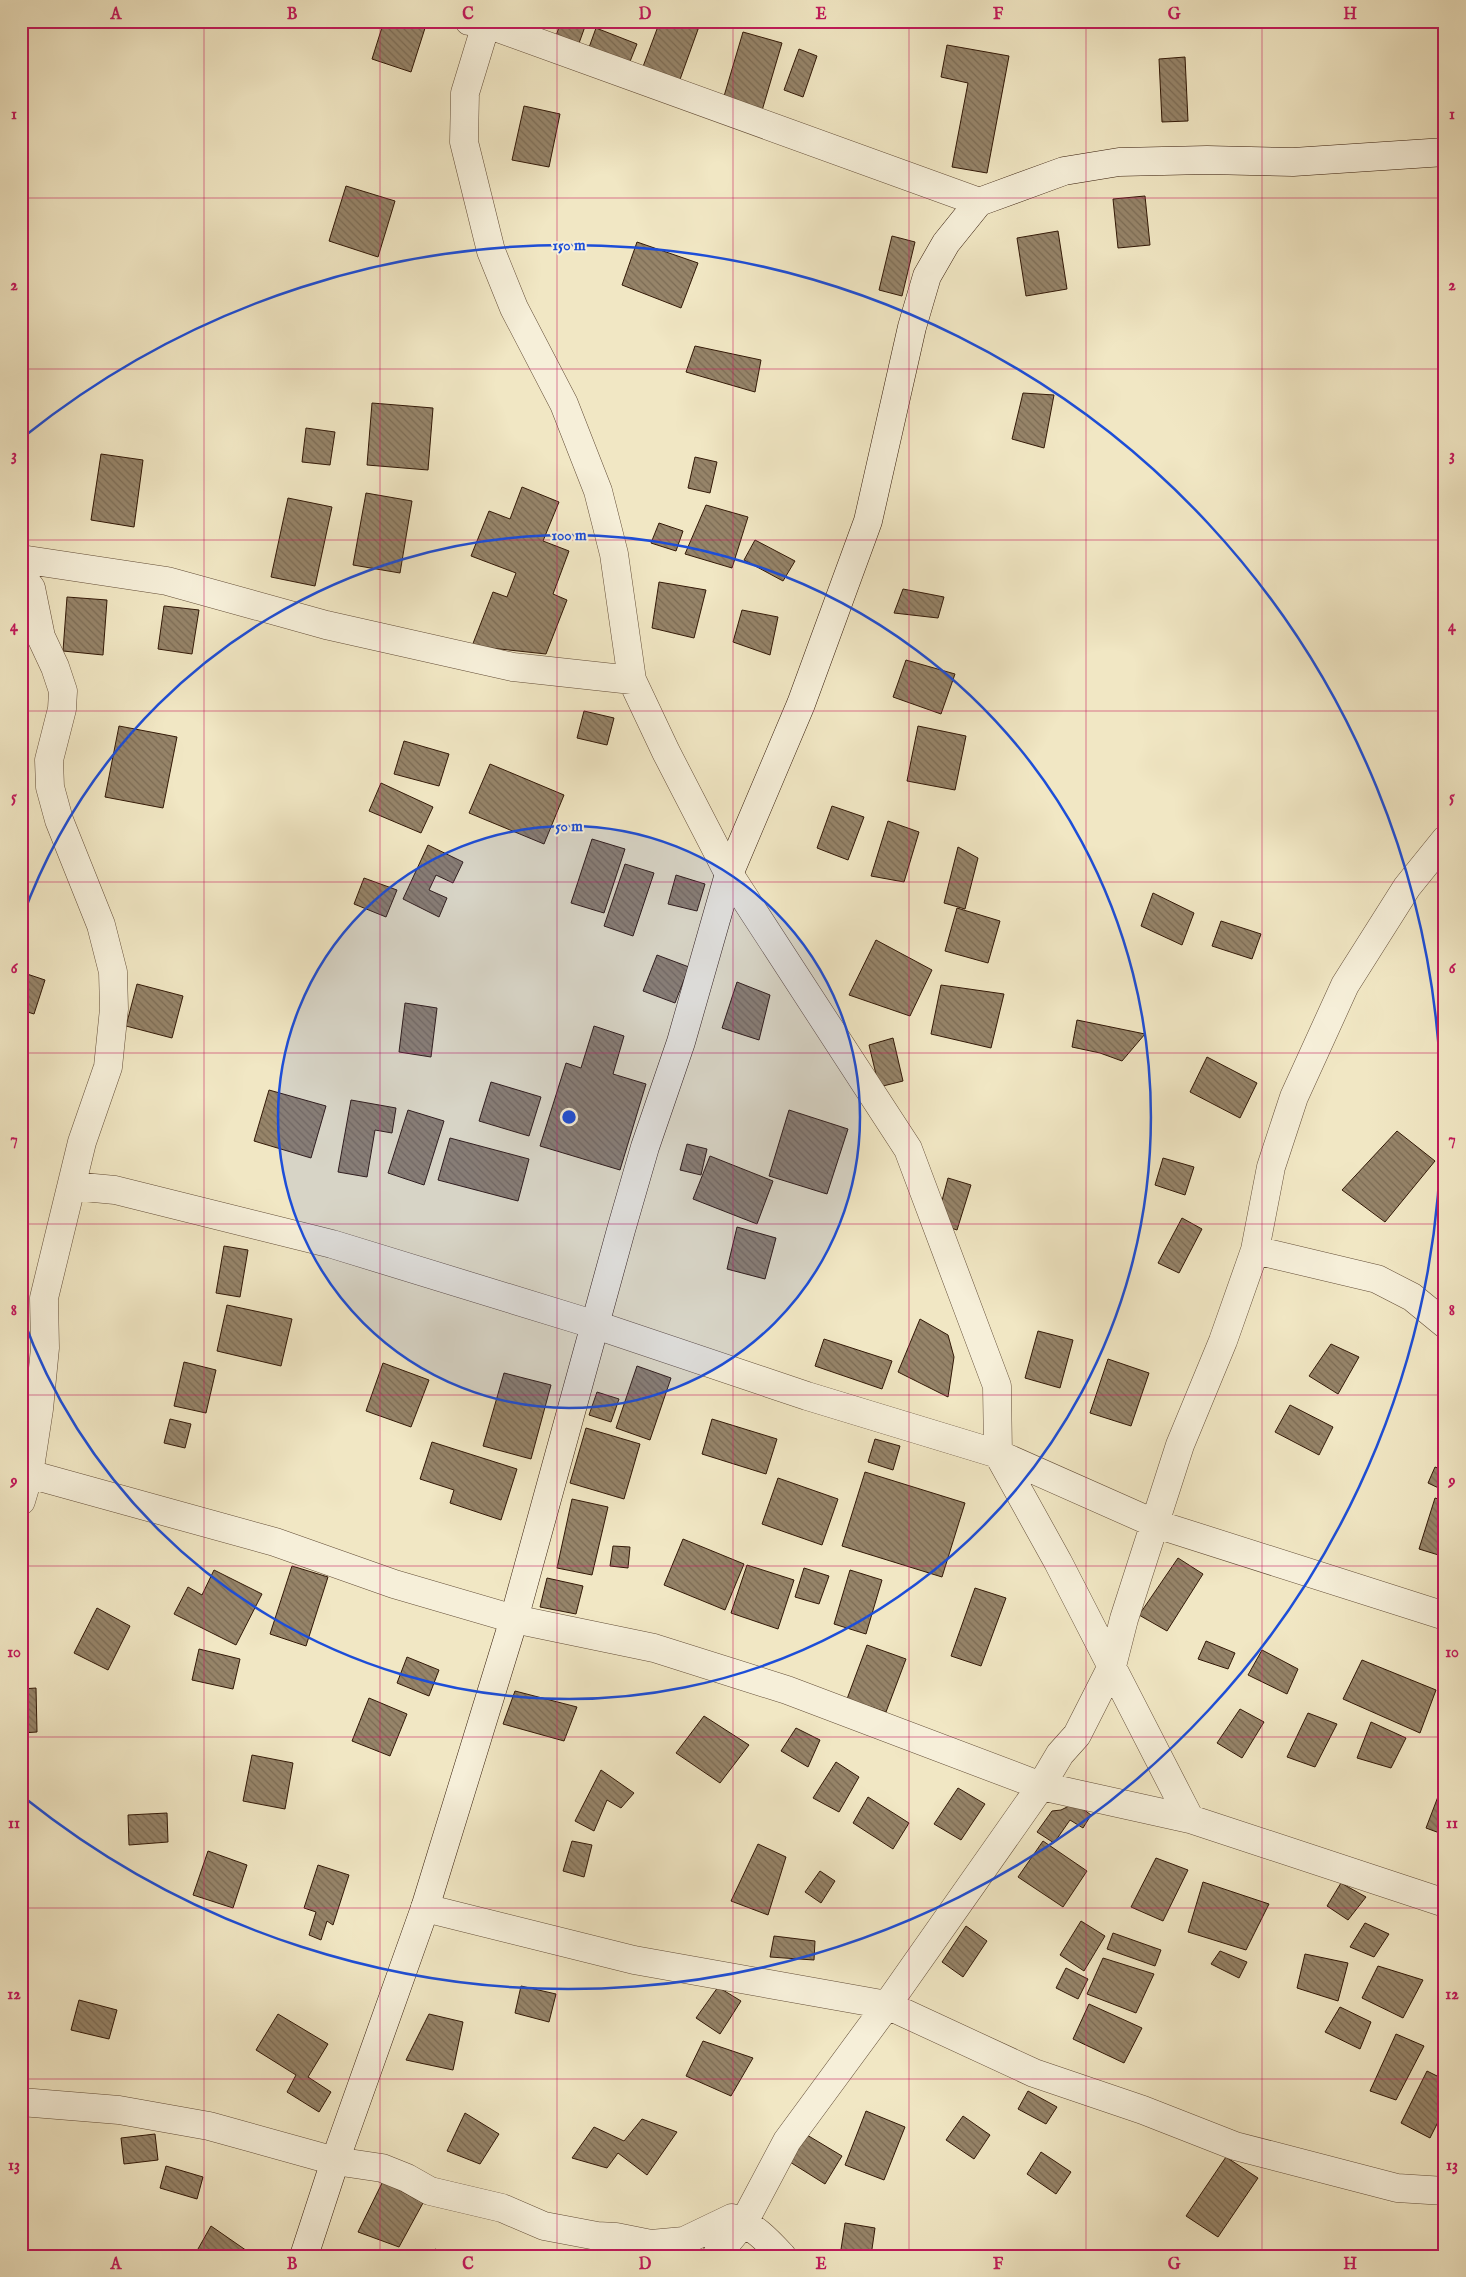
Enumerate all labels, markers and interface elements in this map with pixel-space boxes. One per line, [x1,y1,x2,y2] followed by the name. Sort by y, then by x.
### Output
[110,5,123,25] text: A
[287,5,298,25] text: B
[462,5,474,25] text: C
[639,5,652,25] text: D
[815,5,827,25] text: E
[993,5,1004,25] text: F
[1168,5,1181,25] text: G
[1343,5,1357,25] text: H
[11,105,17,125] text: 1
[1449,105,1455,125] text: 1
[552,236,586,255] text: 150 m
[10,276,18,296] text: 2
[1448,276,1456,296] text: 2
[11,446,17,466] text: 3
[1449,446,1455,466] text: 3
[551,526,587,545] text: 100 m
[10,617,19,637] text: 4
[1448,617,1457,637] text: 4
[11,788,17,808] text: 5
[1449,788,1455,808] text: 5
[555,817,583,836] text: 50 m
[11,959,19,979] text: 6
[1449,959,1457,979] text: 6
[560,1108,578,1126] centre of rings
[10,1130,18,1150] text: 7
[1448,1130,1456,1150] text: 7
[11,1301,17,1321] text: 8
[1449,1301,1455,1321] text: 8
[10,1472,18,1492] text: 9
[1448,1472,1456,1492] text: 9
[7,1643,21,1663] text: 10
[1445,1643,1459,1663] text: 10
[8,1814,20,1834] text: 11
[1446,1814,1458,1834] text: 11
[7,1985,21,2005] text: 12
[1445,1985,1459,2005] text: 12
[8,2156,20,2176] text: 13
[1446,2156,1458,2176] text: 13
[110,2255,123,2275] text: A
[287,2255,298,2275] text: B
[462,2255,474,2275] text: C
[639,2255,652,2275] text: D
[815,2255,827,2275] text: E
[993,2255,1004,2275] text: F
[1168,2255,1181,2275] text: G
[1343,2255,1357,2275] text: H

